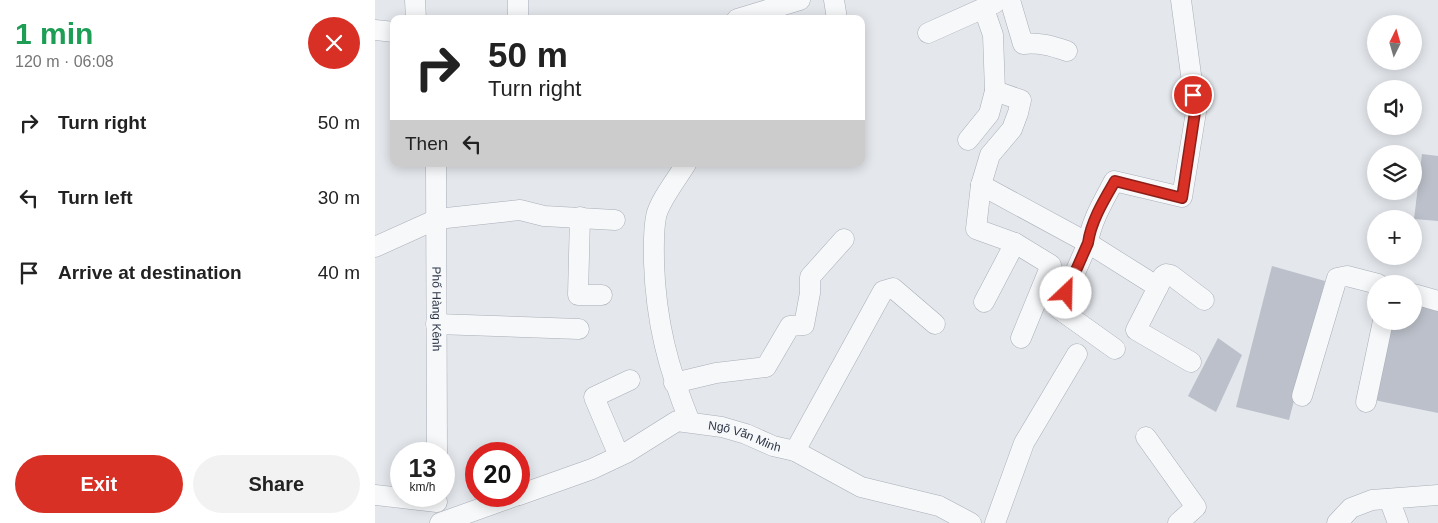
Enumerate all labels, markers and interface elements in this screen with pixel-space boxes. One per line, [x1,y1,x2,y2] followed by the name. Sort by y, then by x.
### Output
[1367,15,1423,70] north arrow
[1367,15,1422,330] map controls
[15,17,93,50] text: 1 min
[308,17,360,69] button: close
[405,35,470,100] icon: right
[488,35,568,74] text: 50 m
[15,53,114,70] text: 120 m · 06:08
[1172,74,1214,116] pin
[488,76,581,101] text: Turn right
[1367,80,1422,135] button: sound
[1179,81,1207,109] icon: arrive
[15,109,43,137] icon: right
[58,112,146,133] text: Turn right
[318,112,360,133] text: 50 m
[458,130,486,158] icon: left
[405,133,448,154] text: Then
[1367,145,1422,200] button: layers
[15,184,43,212] icon: left
[58,187,133,208] text: Turn left
[318,187,360,208] text: 30 m
[1367,210,1422,265] button: +
[15,259,43,287] icon: arrive
[58,262,242,283] text: Arrive at destination
[318,262,360,283] text: 40 m
[1039,266,1091,318] position arrow
[429,267,444,351] street label: Phố Hàng Kênh
[1367,275,1422,330] button: −
[707,418,782,455] street label: Ngõ Văn Minh
[465,442,530,507] speed limit sign: 20
[409,454,436,482] text: 13
[15,455,183,513] button: Exit
[193,455,360,513] button: Share
[409,480,436,494] text: km/h

